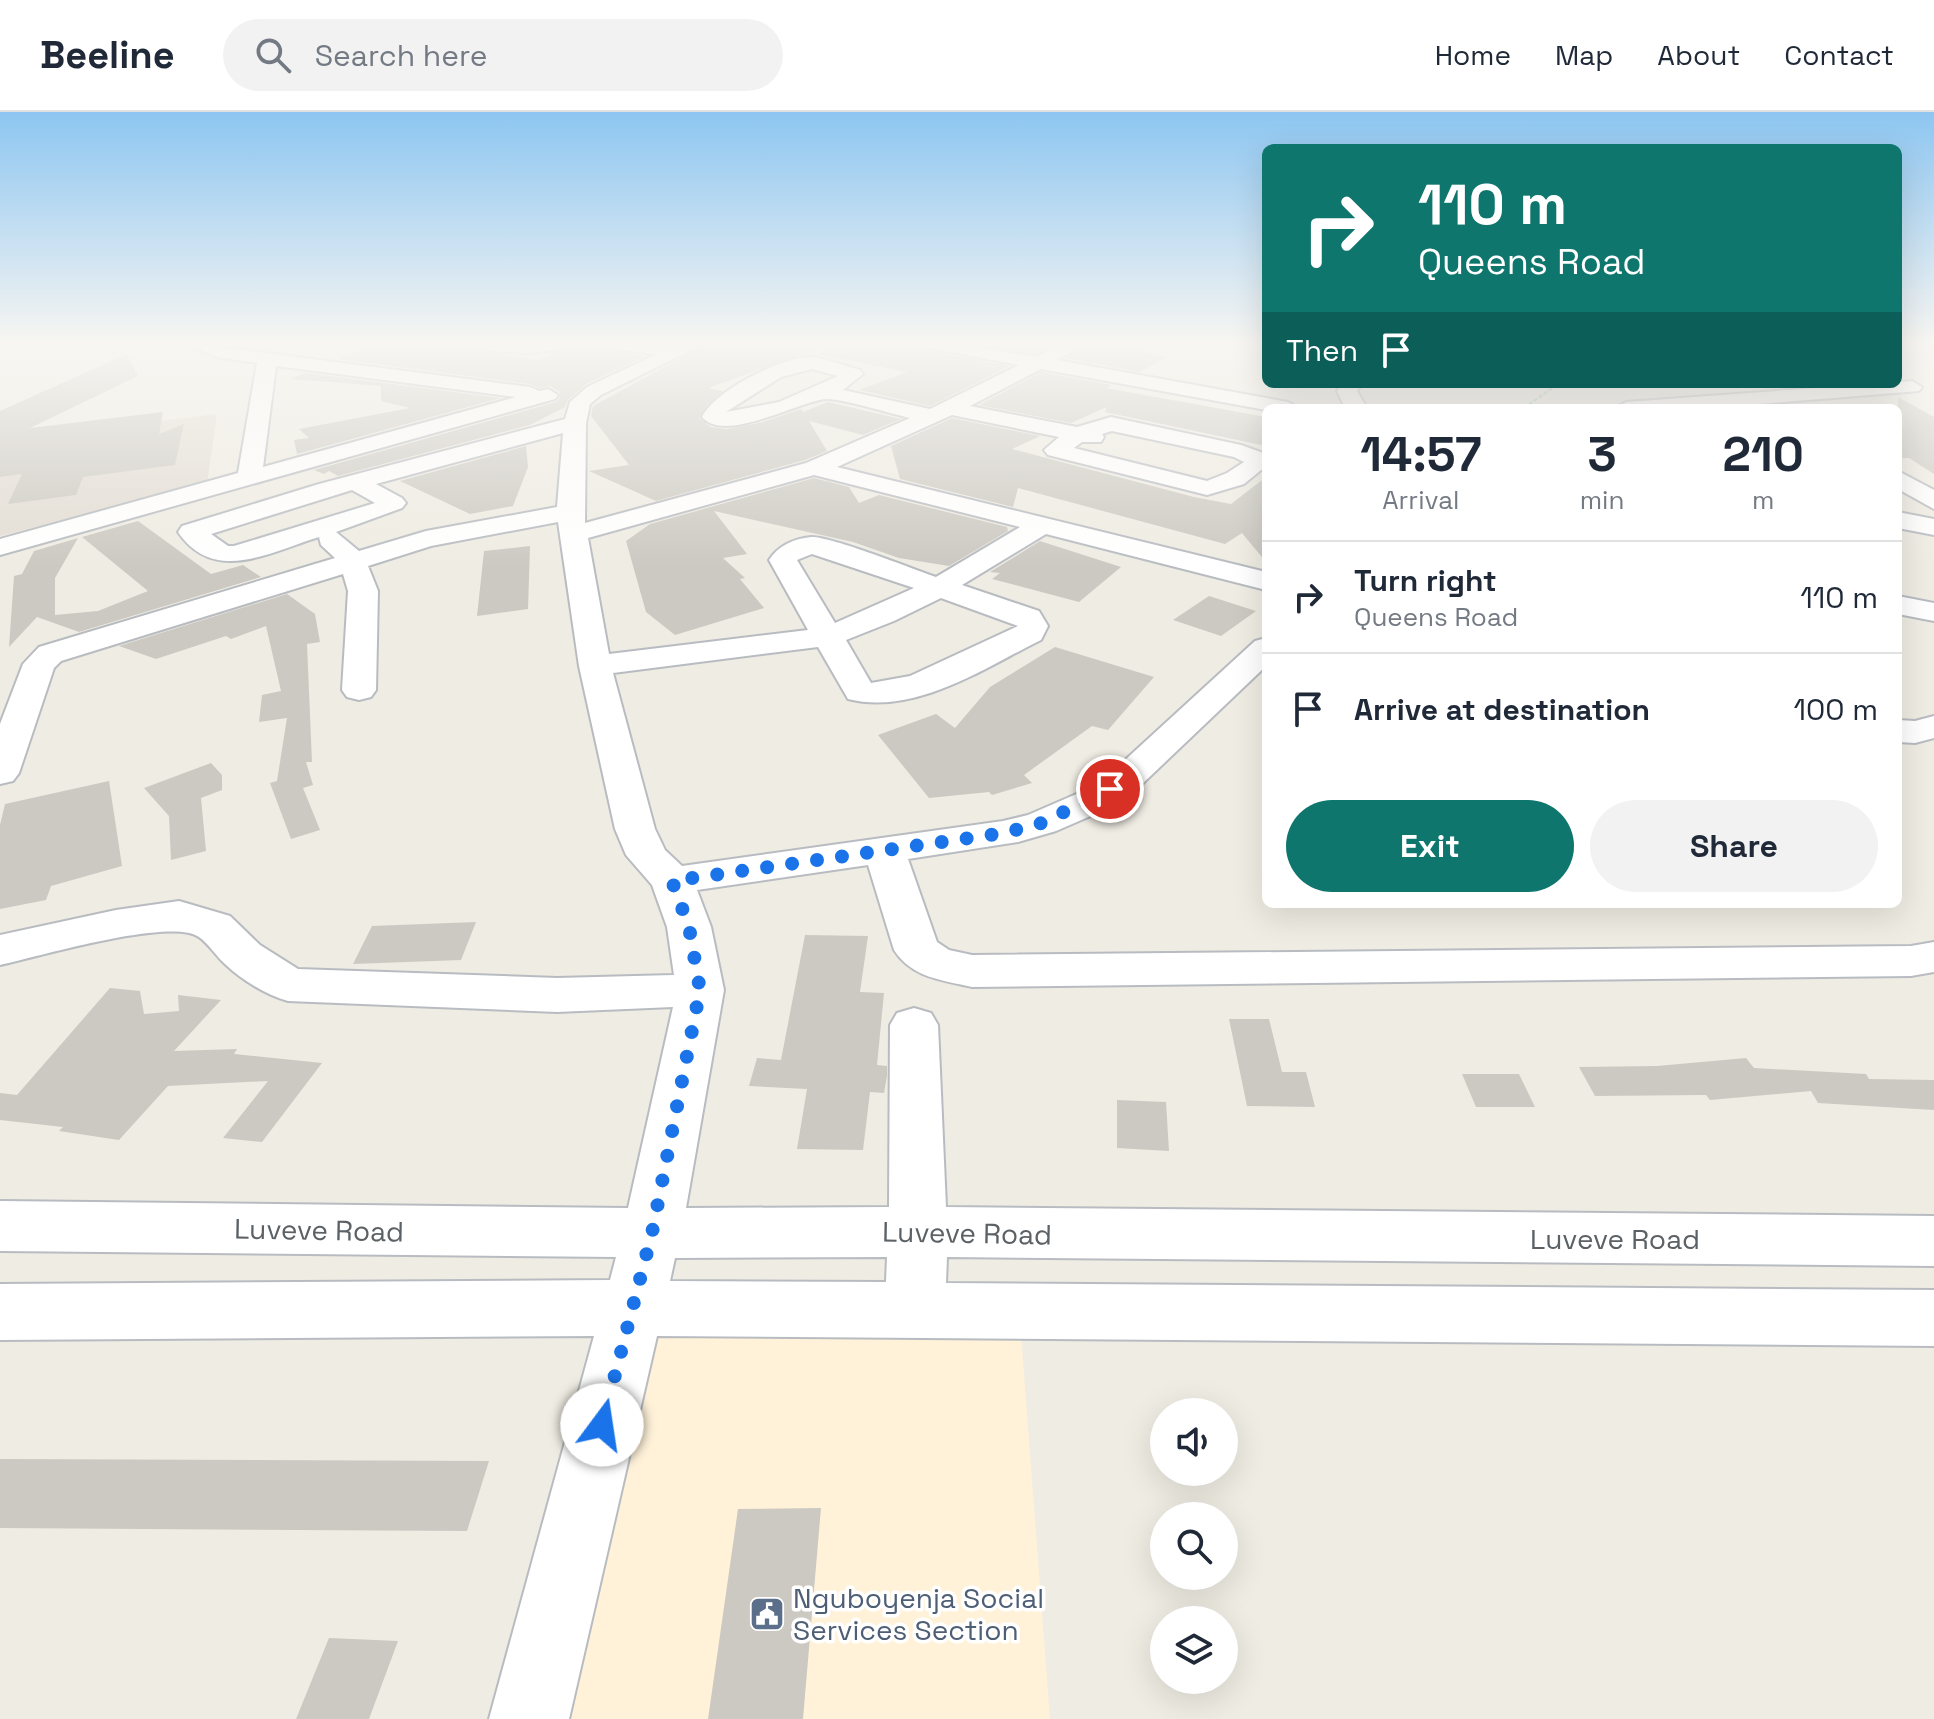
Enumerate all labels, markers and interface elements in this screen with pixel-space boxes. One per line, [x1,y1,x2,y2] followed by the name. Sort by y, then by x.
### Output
[223,19,783,91] search box
[40,31,175,79] text: Beeline
[251,33,295,77] icon: search
[315,36,488,75] text: Search here
[1435,37,1511,73] text: Home
[1555,37,1613,73] text: Map
[1657,37,1740,73] text: About
[1784,37,1894,73] text: Contact
[1418,169,1567,240] text: 110 m
[1286,176,1390,280] icon: right
[1418,239,1645,285] text: Queens Road
[1374,328,1418,372] icon: arrive
[1286,331,1358,370] text: Then
[1360,424,1482,485] text: 14:57
[1587,424,1617,485] text: 3
[1723,424,1804,485] text: 210
[1382,483,1459,517] text: Arrival
[1580,483,1624,517] text: min
[1752,483,1774,517] text: m
[1354,561,1497,600] text: Turn right
[1286,575,1330,619] icon: right
[1800,578,1878,617] text: 110 m
[1354,600,1518,634] text: Queens Road
[1286,687,1330,731] icon: arrive
[1354,690,1650,729] text: Arrive at destination
[1793,690,1878,729] text: 100 m
[1076,755,1144,823] pin
[1088,767,1132,811] icon: arrive
[1286,800,1574,892] button: Exit
[1590,800,1878,892] button: Share
[234,1211,404,1249] street label: Luveve Road
[882,1214,1052,1252] street label: Luveve Road
[1530,1221,1700,1257] street label: Luveve Road
[560,1383,644,1467] position arrow
[1150,1398,1238,1694] map controls
[1150,1398,1238,1486] button: sound
[1150,1502,1238,1590] button: search
[793,1580,1044,1648] place label: Nguboyenja Social Services Section
[748,1595,786,1633] public building icon: Nguboyenja Social Services Section
[1150,1606,1238,1694] button: layers

